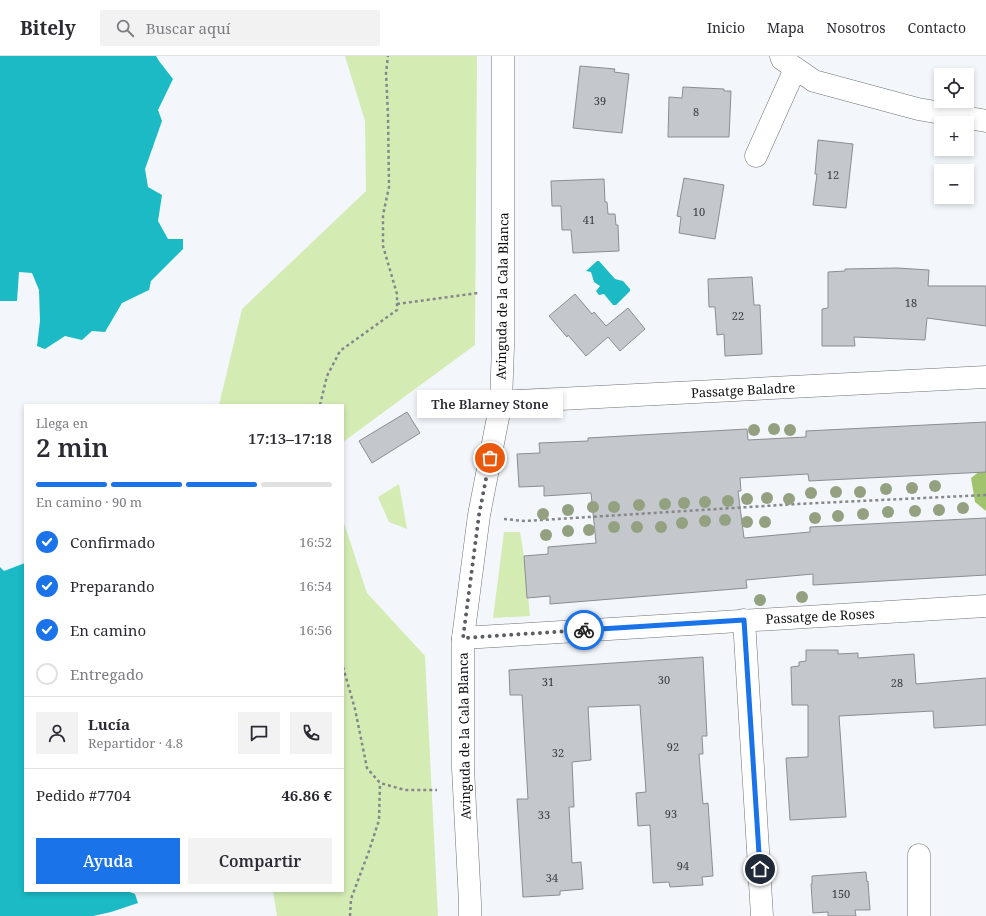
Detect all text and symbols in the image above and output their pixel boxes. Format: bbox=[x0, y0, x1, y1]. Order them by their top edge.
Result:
search box bbox=[100, 10, 380, 46]
text: Bitely bbox=[20, 15, 76, 41]
icon: search bbox=[114, 17, 136, 39]
text: Buscar aquí bbox=[146, 18, 231, 38]
text: Inicio bbox=[707, 18, 745, 37]
text: Mapa bbox=[767, 18, 805, 37]
text: Nosotros bbox=[827, 18, 886, 37]
text: Contacto bbox=[908, 18, 966, 37]
map controls bbox=[934, 68, 974, 204]
button: locate bbox=[934, 68, 974, 108]
house number: 39 bbox=[594, 93, 606, 108]
house number: 8 bbox=[693, 104, 699, 119]
button: + bbox=[934, 116, 974, 156]
button: − bbox=[934, 164, 974, 204]
house number: 12 bbox=[827, 167, 839, 182]
house number: 10 bbox=[693, 204, 705, 219]
street label: Avinguda de la Cala Blanca bbox=[492, 212, 512, 380]
house number: 41 bbox=[583, 212, 595, 227]
house number: 18 bbox=[905, 295, 917, 310]
house number: 22 bbox=[732, 308, 744, 323]
street label: Passatge Baladre bbox=[690, 378, 796, 402]
callout: The Blarney Stone bbox=[417, 390, 563, 418]
text: The Blarney Stone bbox=[431, 395, 549, 413]
text: Llega en bbox=[36, 414, 88, 432]
text: 17:13–17:18 bbox=[248, 428, 332, 448]
text: 2 min bbox=[36, 429, 109, 465]
pin bbox=[473, 441, 507, 475]
icon: bag bbox=[479, 447, 501, 469]
text: En camino · 90 m bbox=[36, 493, 142, 511]
icon: check bbox=[36, 531, 58, 553]
text: Confirmado bbox=[70, 532, 155, 552]
text: 16:52 bbox=[299, 533, 332, 551]
icon: check bbox=[36, 575, 58, 597]
text: Preparando bbox=[70, 576, 155, 596]
text: 16:54 bbox=[299, 577, 332, 595]
street label: Passatge de Roses bbox=[765, 604, 875, 628]
courier bbox=[564, 610, 604, 650]
icon: check bbox=[36, 619, 58, 641]
icon: bike bbox=[573, 619, 595, 641]
text: En camino bbox=[70, 620, 146, 640]
text: 16:56 bbox=[299, 621, 332, 639]
street label: Avinguda de la Cala Blanca bbox=[454, 652, 474, 820]
text: Entregado bbox=[70, 664, 144, 684]
house number: 30 bbox=[658, 672, 670, 687]
house number: 31 bbox=[542, 674, 554, 689]
house number: 28 bbox=[891, 675, 903, 690]
button: person bbox=[36, 712, 78, 754]
button: chat bbox=[238, 712, 280, 754]
button: phone bbox=[290, 712, 332, 754]
text: Lucía bbox=[88, 714, 130, 734]
text: Repartidor · 4.8 bbox=[88, 734, 183, 752]
house number: 92 bbox=[667, 739, 679, 754]
house number: 32 bbox=[552, 745, 564, 760]
text: Pedido #7704 bbox=[36, 785, 131, 805]
text: 46.86 € bbox=[281, 785, 332, 805]
house number: 93 bbox=[665, 806, 677, 821]
house number: 33 bbox=[538, 807, 550, 822]
button: Ayuda bbox=[36, 838, 180, 884]
button: Compartir bbox=[188, 838, 332, 884]
pin bbox=[743, 852, 777, 886]
house number: 94 bbox=[677, 858, 689, 873]
icon: home bbox=[749, 858, 771, 880]
house number: 34 bbox=[546, 870, 558, 885]
house number: 150 bbox=[832, 886, 850, 901]

